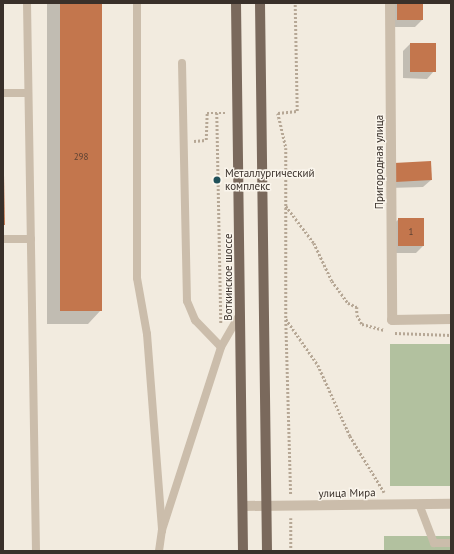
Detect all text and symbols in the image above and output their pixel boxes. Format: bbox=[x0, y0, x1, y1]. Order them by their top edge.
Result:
street label: Пригородная улица bbox=[372, 115, 386, 209]
house number: 298 bbox=[74, 152, 88, 162]
place label: Металлургический комплекс bbox=[225, 167, 314, 193]
marker: Металлургический комплекс bbox=[212, 175, 222, 185]
house number: 1 bbox=[409, 227, 413, 237]
street label: Воткинское шоссе bbox=[221, 233, 235, 321]
street label: улица Мира bbox=[318, 486, 376, 500]

